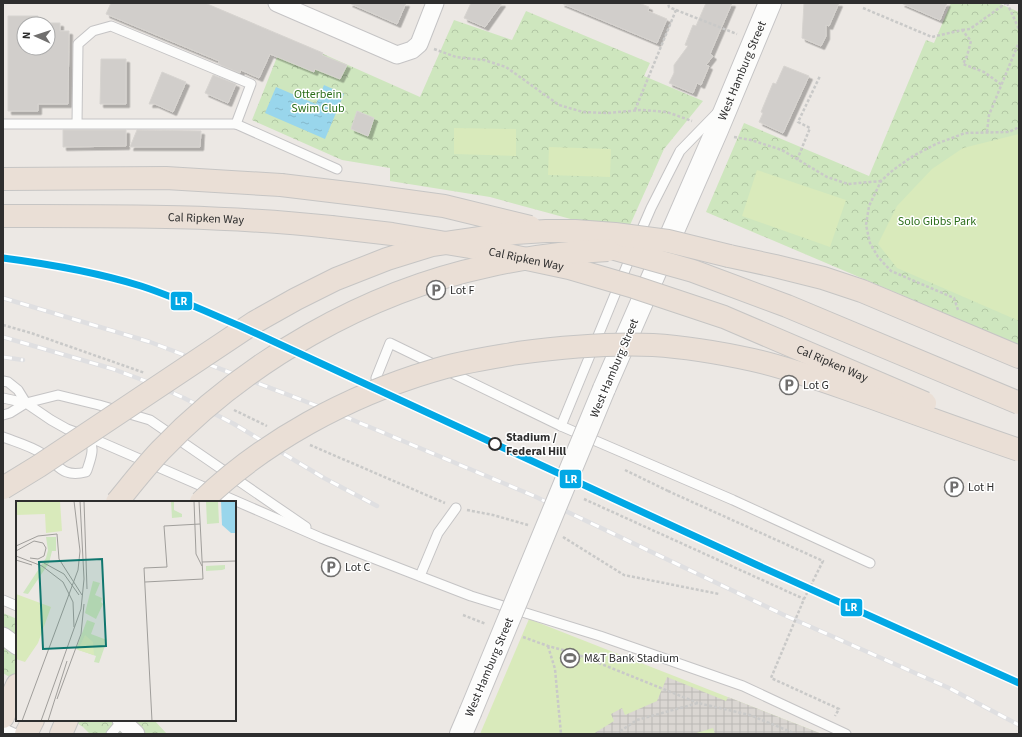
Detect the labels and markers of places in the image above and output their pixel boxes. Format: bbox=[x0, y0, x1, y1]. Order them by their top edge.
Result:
parking icon: Lot F bbox=[425, 279, 447, 301]
place label: Lot F bbox=[450, 282, 474, 299]
parking icon: Lot G bbox=[778, 374, 800, 396]
place label: Lot G bbox=[803, 377, 829, 394]
place label: Stadium / Federal Hill bbox=[506, 429, 567, 460]
marker: Stadium / Federal Hill bbox=[488, 437, 502, 451]
parking icon: Lot H bbox=[943, 476, 965, 498]
place label: Lot H bbox=[968, 479, 994, 496]
parking icon: Lot C bbox=[320, 556, 342, 578]
place label: Lot C bbox=[345, 559, 370, 576]
sports icon: M&T Bank Stadium bbox=[559, 647, 581, 669]
place label: M&T Bank Stadium bbox=[584, 650, 679, 667]

